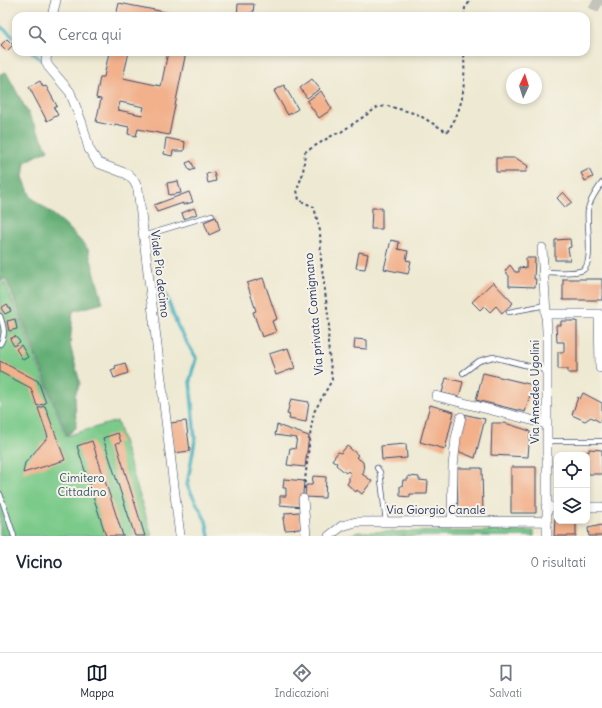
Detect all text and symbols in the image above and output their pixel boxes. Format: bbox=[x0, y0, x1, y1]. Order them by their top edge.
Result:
search box bbox=[12, 12, 590, 56]
icon: search bbox=[26, 23, 48, 45]
text: Cerca qui bbox=[58, 25, 122, 44]
north arrow bbox=[506, 68, 542, 104]
street label: Viale Pio decimo bbox=[148, 229, 173, 319]
street label: Via privata Comignano bbox=[301, 252, 326, 376]
street label: Via Amedeo Ugolini bbox=[527, 340, 542, 444]
map controls bbox=[554, 452, 590, 524]
button: locate bbox=[554, 452, 590, 488]
park label: Cimitero Cittadino bbox=[58, 470, 107, 499]
button: layers bbox=[554, 488, 590, 524]
street label: Via Giorgio Canale bbox=[386, 502, 486, 517]
text: Vicino bbox=[16, 551, 62, 573]
text: 0 risultati bbox=[531, 554, 586, 571]
tab: Mappa bbox=[80, 662, 114, 700]
tab: Indicazioni bbox=[274, 662, 329, 700]
tab: Salvati bbox=[489, 662, 522, 700]

